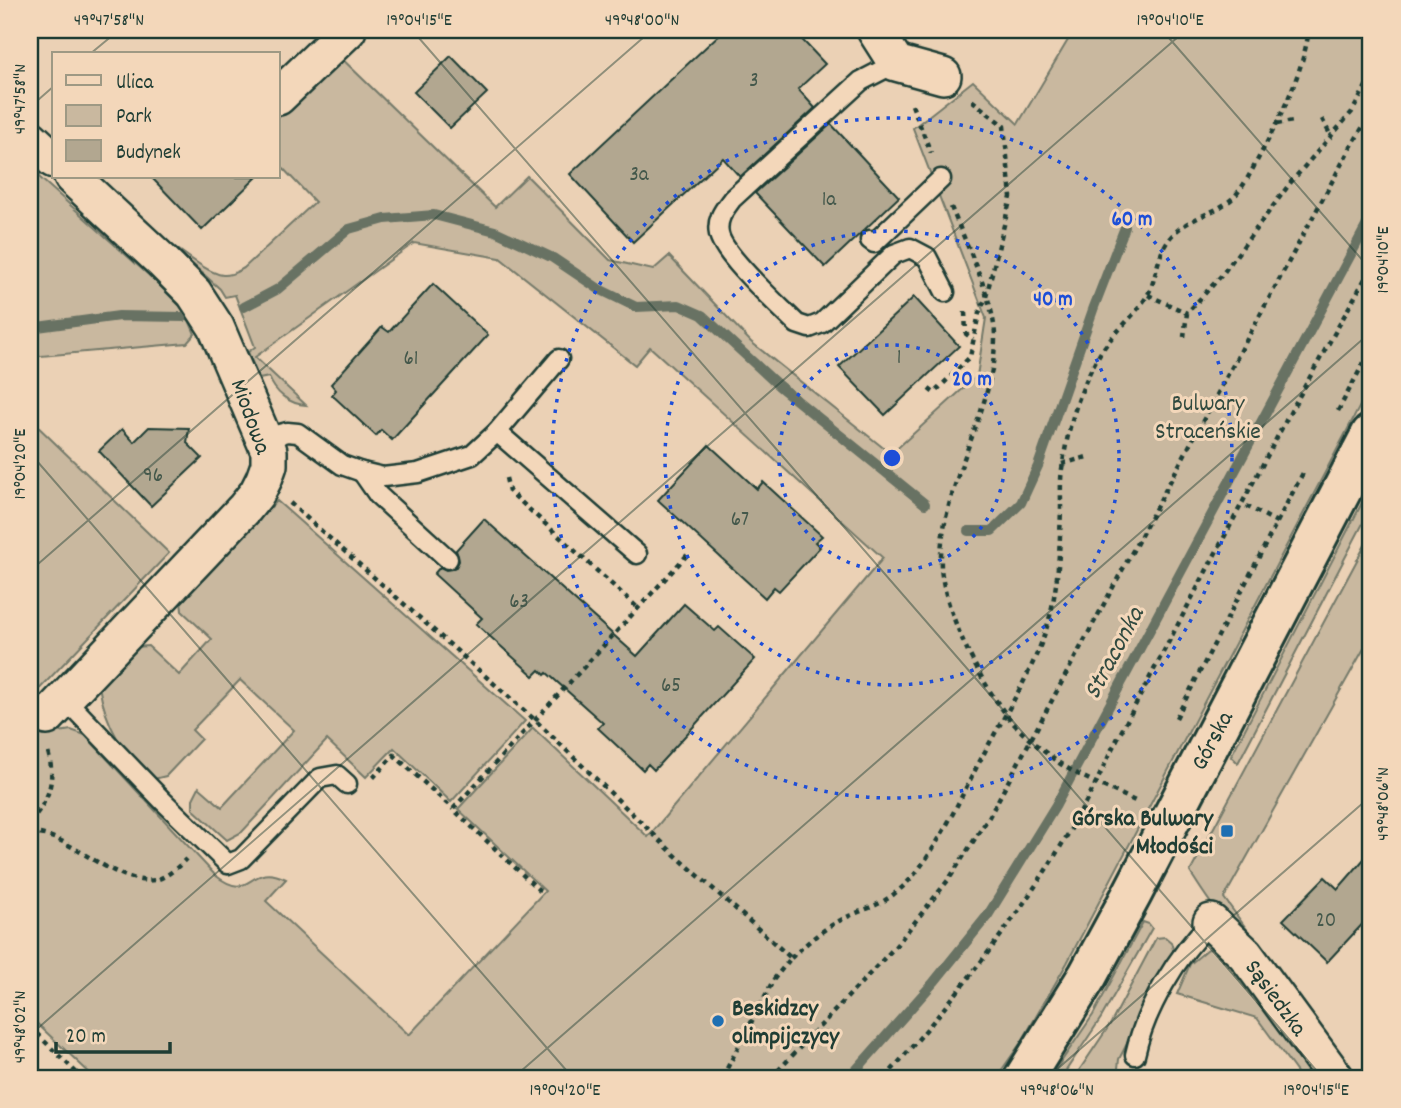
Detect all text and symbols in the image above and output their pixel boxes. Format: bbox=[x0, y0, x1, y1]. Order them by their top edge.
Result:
text: 49°47'58"N bbox=[74, 9, 144, 34]
text: 19°04'15"E bbox=[386, 9, 452, 34]
text: 49°48'00"N bbox=[605, 9, 679, 34]
text: 19°04'10"E bbox=[1136, 9, 1204, 34]
legend bbox=[52, 52, 280, 178]
text: 49°47'58"N bbox=[9, 64, 34, 134]
house number: 3 bbox=[749, 67, 759, 97]
text: Ulica bbox=[116, 69, 154, 99]
text: Park bbox=[116, 103, 152, 133]
text: Budynek bbox=[116, 139, 181, 169]
house number: 3a bbox=[629, 161, 650, 191]
house number: 1a bbox=[822, 186, 837, 216]
text: 60 m bbox=[1112, 206, 1152, 236]
text: 19°04'10"E bbox=[1372, 226, 1397, 294]
text: 40 m bbox=[1033, 286, 1073, 316]
house number: 1 bbox=[897, 344, 901, 374]
house number: 61 bbox=[404, 345, 418, 375]
text: 20 m bbox=[952, 366, 992, 396]
street label: Miodowa bbox=[220, 375, 279, 460]
park label: Bulwary Straceńskie bbox=[1155, 388, 1261, 450]
text: 19°04'20"E bbox=[9, 428, 34, 500]
centre of rings bbox=[880, 446, 904, 470]
house number: 96 bbox=[143, 462, 163, 492]
house number: 67 bbox=[731, 506, 749, 536]
house number: 63 bbox=[509, 588, 529, 618]
water label: Straconka bbox=[1075, 599, 1156, 706]
house number: 65 bbox=[661, 672, 681, 702]
street label: Górska bbox=[1184, 705, 1244, 777]
text: 49°48'06"N bbox=[1372, 767, 1397, 841]
place label: Górska Bulwary Młodości bbox=[1072, 803, 1214, 865]
marker: Górska Bulwary Młodości bbox=[1219, 823, 1235, 839]
house number: 20 bbox=[1316, 907, 1336, 937]
street label: Sąsiedzka bbox=[1235, 953, 1315, 1045]
text: 49°48'02"N bbox=[9, 991, 34, 1063]
place label: Beskidzcy olimpijczycy bbox=[732, 993, 840, 1055]
scale bar bbox=[56, 1010, 170, 1054]
marker: Beskidzcy olimpijczycy bbox=[710, 1013, 726, 1029]
text: 20 m bbox=[66, 1023, 106, 1053]
text: 19°04'20"E bbox=[529, 1079, 601, 1104]
text: 49°48'06"N bbox=[1020, 1079, 1094, 1104]
text: 19°04'15"E bbox=[1283, 1079, 1349, 1104]

